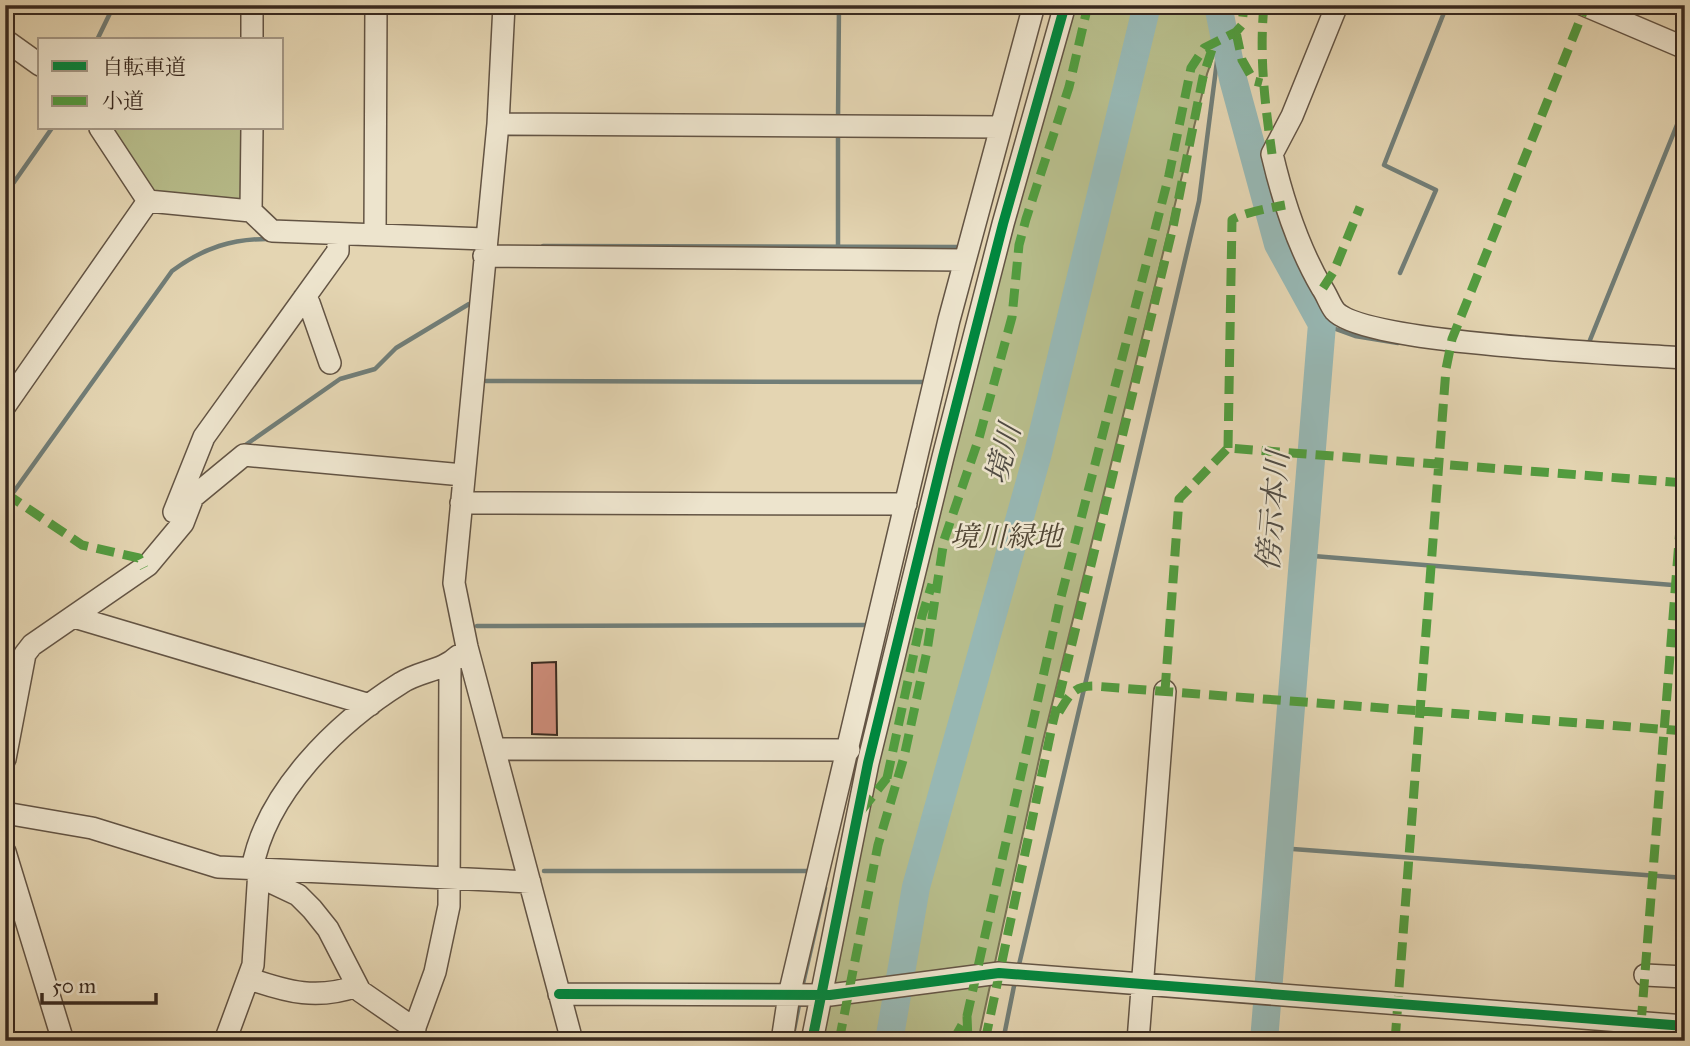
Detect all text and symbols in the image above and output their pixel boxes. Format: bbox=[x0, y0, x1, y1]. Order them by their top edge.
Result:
legend bbox=[38, 38, 284, 130]
text: 自転車道 bbox=[102, 54, 186, 80]
text: 小道 bbox=[102, 88, 144, 114]
water label: 境川 bbox=[978, 417, 1029, 488]
water label: 傍示本川 bbox=[1250, 447, 1296, 572]
park label: 境川緑地 bbox=[950, 519, 1065, 554]
scale bar bbox=[42, 962, 156, 1006]
text: 50 m bbox=[52, 973, 97, 999]

